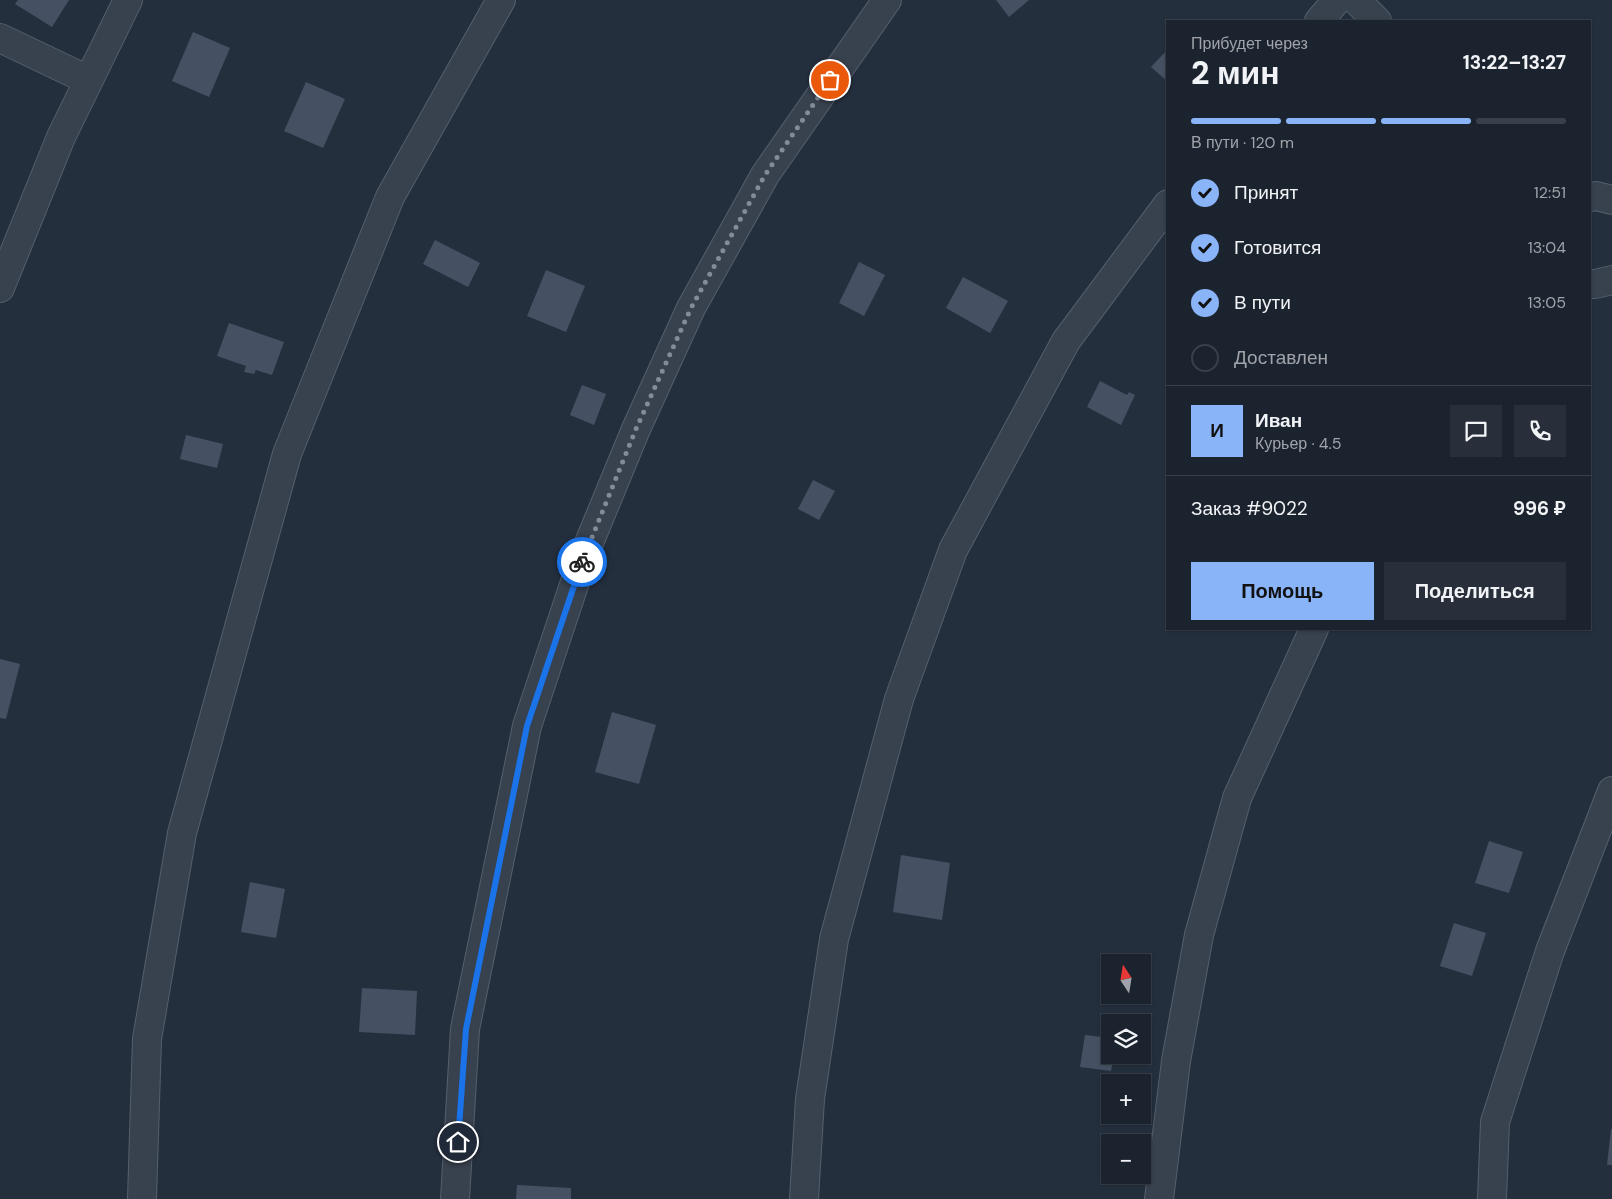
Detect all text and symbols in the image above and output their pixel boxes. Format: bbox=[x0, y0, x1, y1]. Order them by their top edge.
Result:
text: Прибудет через bbox=[1191, 33, 1308, 54]
text: 13:22–13:27 bbox=[1463, 50, 1566, 75]
text: 2 мин bbox=[1191, 52, 1280, 94]
pin bbox=[809, 59, 851, 101]
icon: bag bbox=[816, 66, 844, 94]
text: В пути · 120 m bbox=[1191, 132, 1294, 153]
icon: check bbox=[1191, 179, 1219, 207]
text: Принят bbox=[1234, 180, 1298, 205]
text: 12:51 bbox=[1534, 182, 1566, 203]
icon: check bbox=[1191, 234, 1219, 262]
text: Готовится bbox=[1234, 235, 1321, 260]
text: 13:04 bbox=[1528, 237, 1566, 258]
icon: check bbox=[1191, 289, 1219, 317]
text: В пути bbox=[1234, 290, 1291, 315]
text: 13:05 bbox=[1528, 292, 1566, 313]
text: Доставлен bbox=[1234, 345, 1328, 370]
button: chat bbox=[1450, 405, 1502, 457]
button: phone bbox=[1514, 405, 1566, 457]
text: Иван bbox=[1255, 408, 1302, 433]
text: И bbox=[1210, 418, 1224, 443]
text: Курьер · 4.5 bbox=[1255, 433, 1342, 454]
text: Заказ #9022 bbox=[1191, 496, 1308, 521]
text: 996 ₽ bbox=[1513, 496, 1566, 521]
courier bbox=[557, 537, 607, 587]
icon: bike bbox=[568, 548, 596, 576]
button: Помощь bbox=[1191, 562, 1374, 620]
button: Поделиться bbox=[1384, 562, 1566, 620]
north arrow bbox=[1101, 954, 1151, 1004]
map controls bbox=[1101, 954, 1151, 1184]
button: layers bbox=[1101, 1014, 1151, 1064]
button: + bbox=[1101, 1074, 1151, 1124]
pin bbox=[437, 1121, 479, 1163]
icon: home bbox=[444, 1128, 472, 1156]
button: − bbox=[1101, 1134, 1151, 1184]

